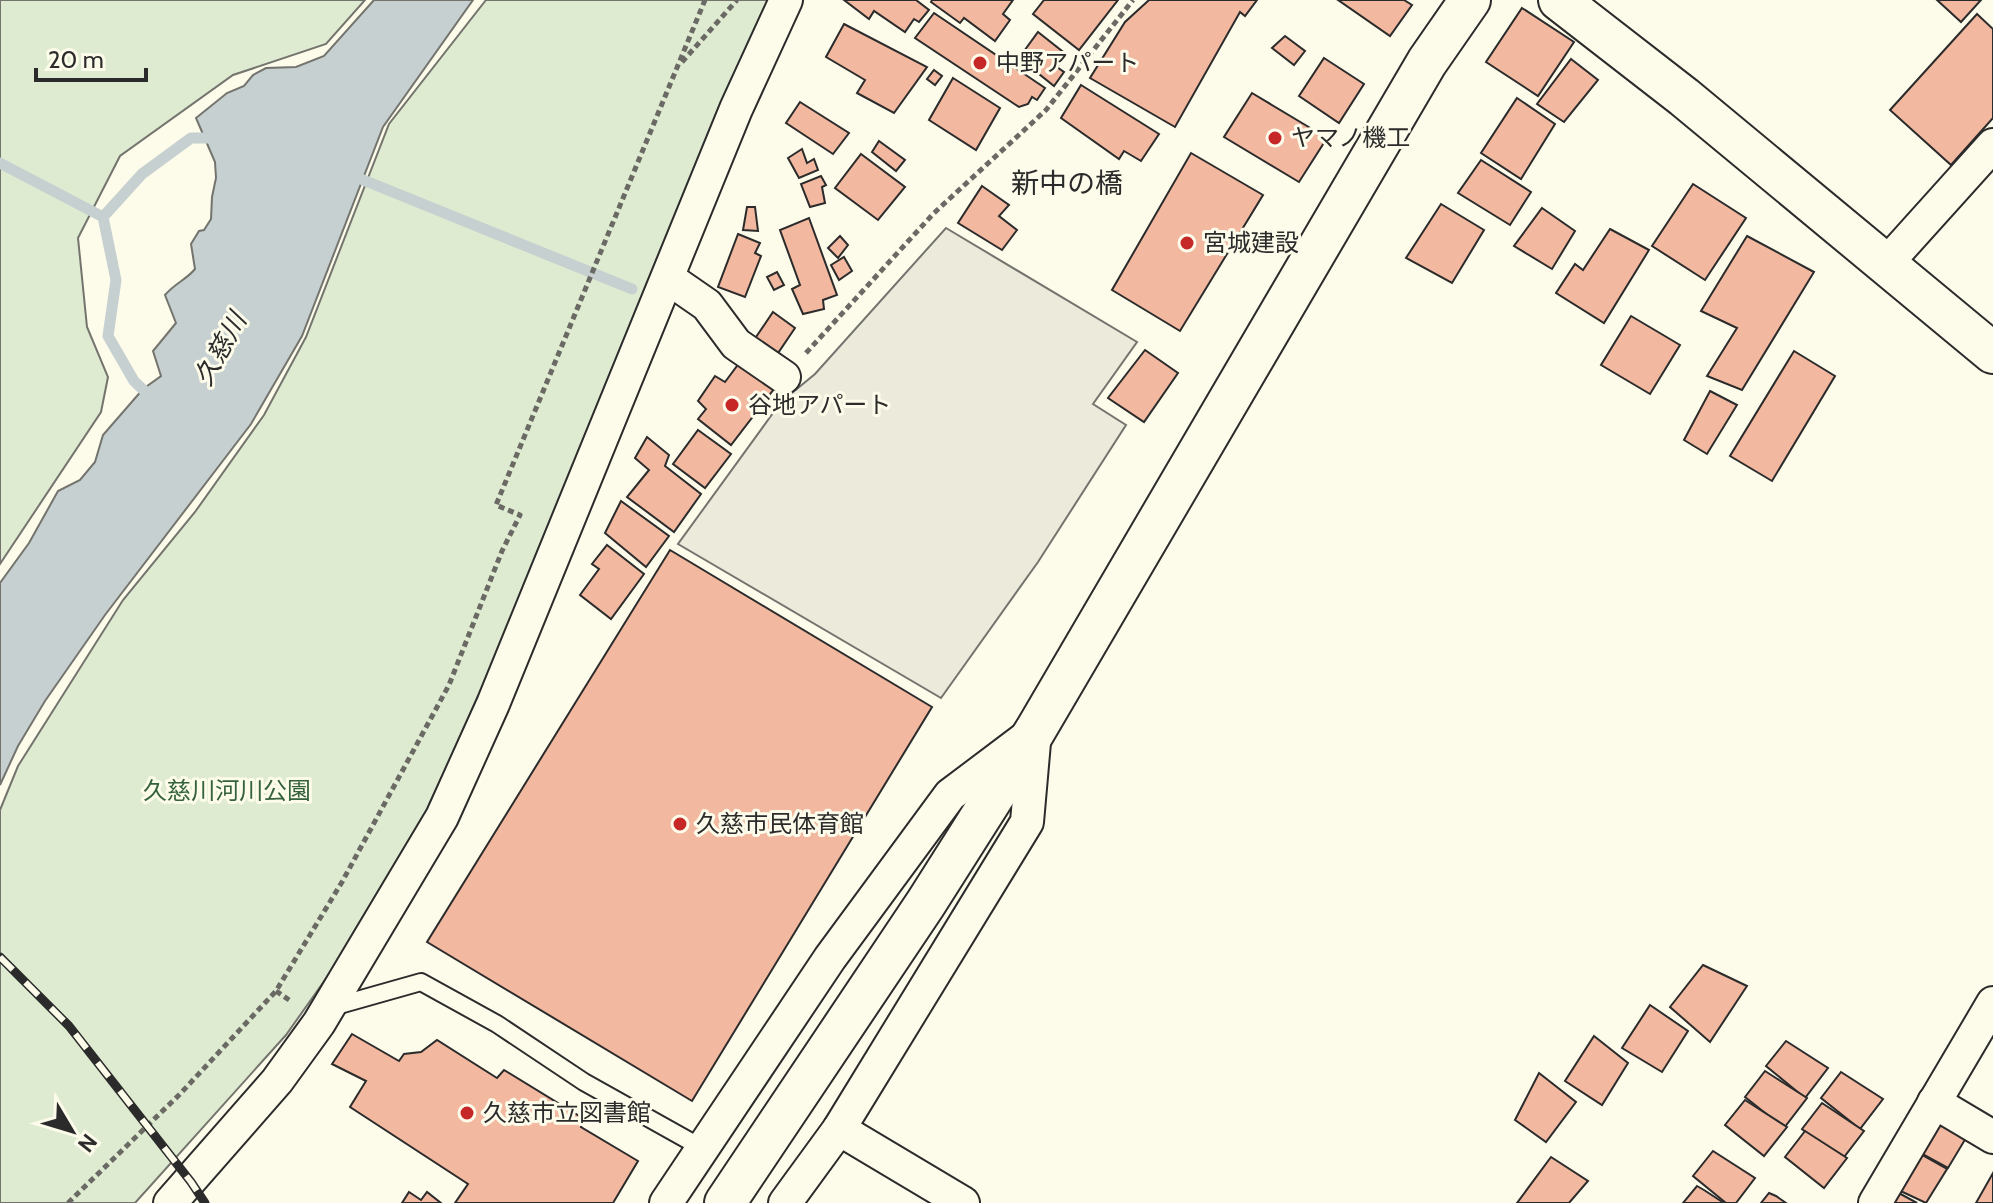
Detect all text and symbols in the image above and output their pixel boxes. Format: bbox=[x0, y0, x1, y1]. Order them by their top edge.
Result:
scale bar bbox=[36, 32, 146, 82]
text: 20 m bbox=[48, 45, 104, 74]
place label: 中野アパート bbox=[996, 48, 1140, 77]
marker: 中野アパート bbox=[971, 54, 989, 72]
place label: ヤマノ機工 bbox=[1291, 123, 1410, 152]
marker: ヤマノ機工 bbox=[1266, 129, 1284, 147]
district label: 新中の橋 bbox=[1011, 166, 1123, 200]
place label: 宮城建設 bbox=[1203, 228, 1299, 257]
marker: 宮城建設 bbox=[1178, 234, 1196, 252]
water label: 久慈川 bbox=[187, 305, 254, 391]
place label: 谷地アパート bbox=[748, 390, 892, 419]
marker: 谷地アパート bbox=[723, 396, 741, 414]
park label: 久慈川河川公園 bbox=[143, 776, 311, 805]
place label: 久慈市民体育館 bbox=[696, 809, 864, 838]
marker: 久慈市民体育館 bbox=[671, 815, 689, 833]
north arrow bbox=[32, 1091, 112, 1171]
place label: 久慈市立図書館 bbox=[483, 1098, 651, 1127]
marker: 久慈市立図書館 bbox=[458, 1104, 476, 1122]
text: N bbox=[72, 1129, 103, 1157]

